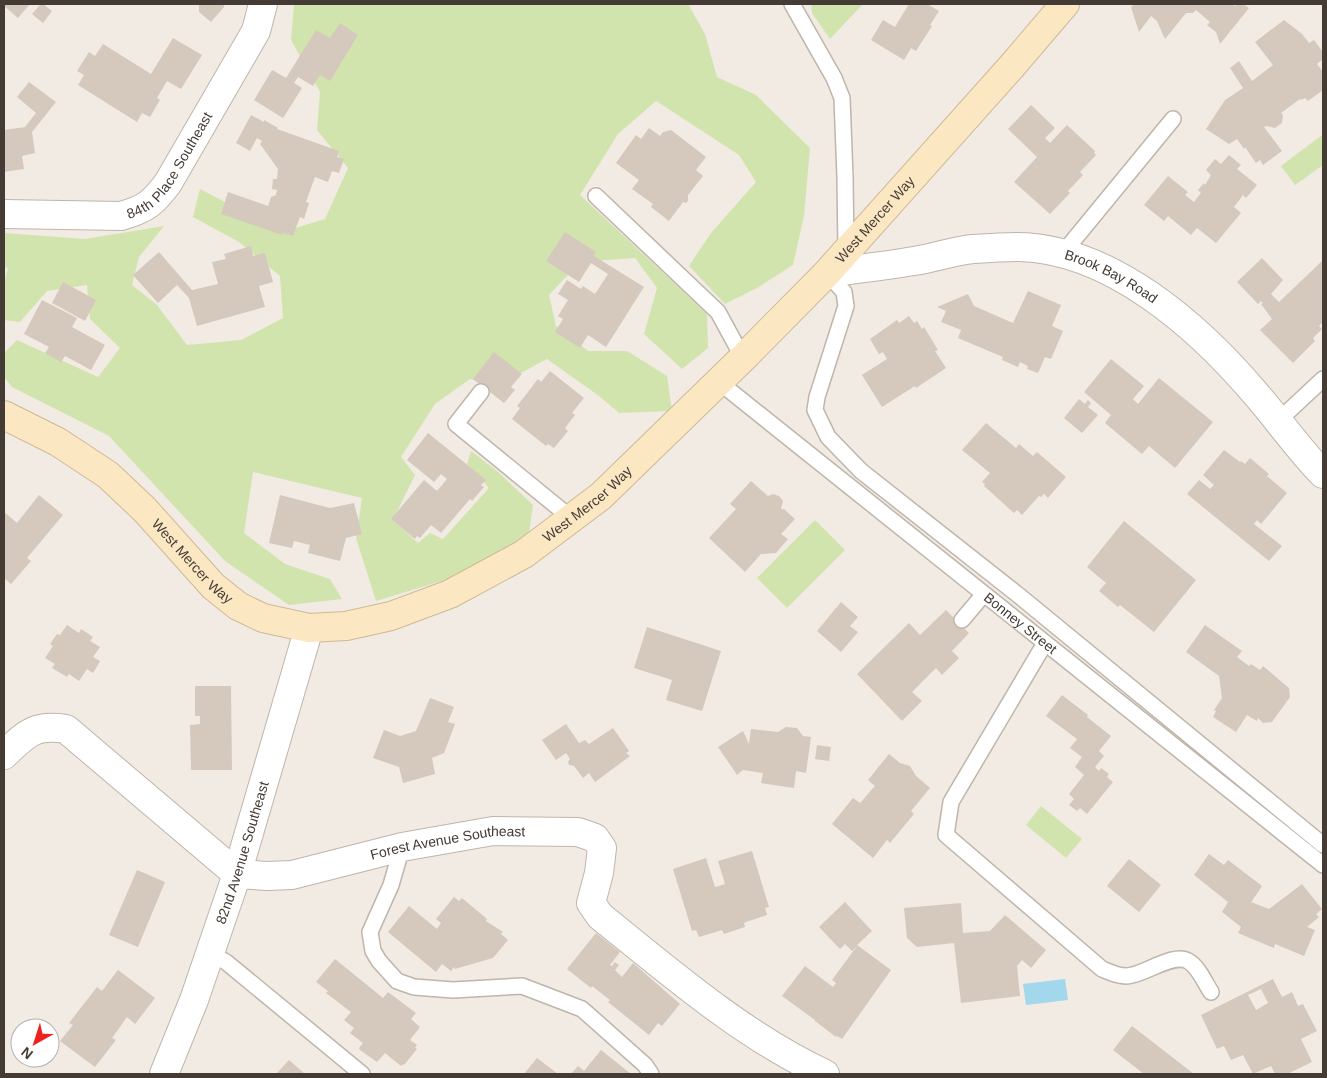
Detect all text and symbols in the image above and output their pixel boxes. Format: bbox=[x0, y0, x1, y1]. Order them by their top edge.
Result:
street label: 84th Place Southeast bbox=[125, 109, 215, 222]
street label: West Mercer Way bbox=[832, 173, 918, 266]
street label: Brook Bay Road bbox=[1063, 246, 1161, 306]
street label: West Mercer Way bbox=[540, 463, 635, 545]
street label: West Mercer Way bbox=[149, 515, 236, 607]
street label: Bonney Street bbox=[981, 589, 1060, 657]
street label: 82nd Avenue Southeast bbox=[213, 779, 272, 926]
street label: Forest Avenue Southeast bbox=[369, 823, 525, 863]
north arrow bbox=[10, 1018, 60, 1068]
text: N bbox=[18, 1044, 36, 1063]

